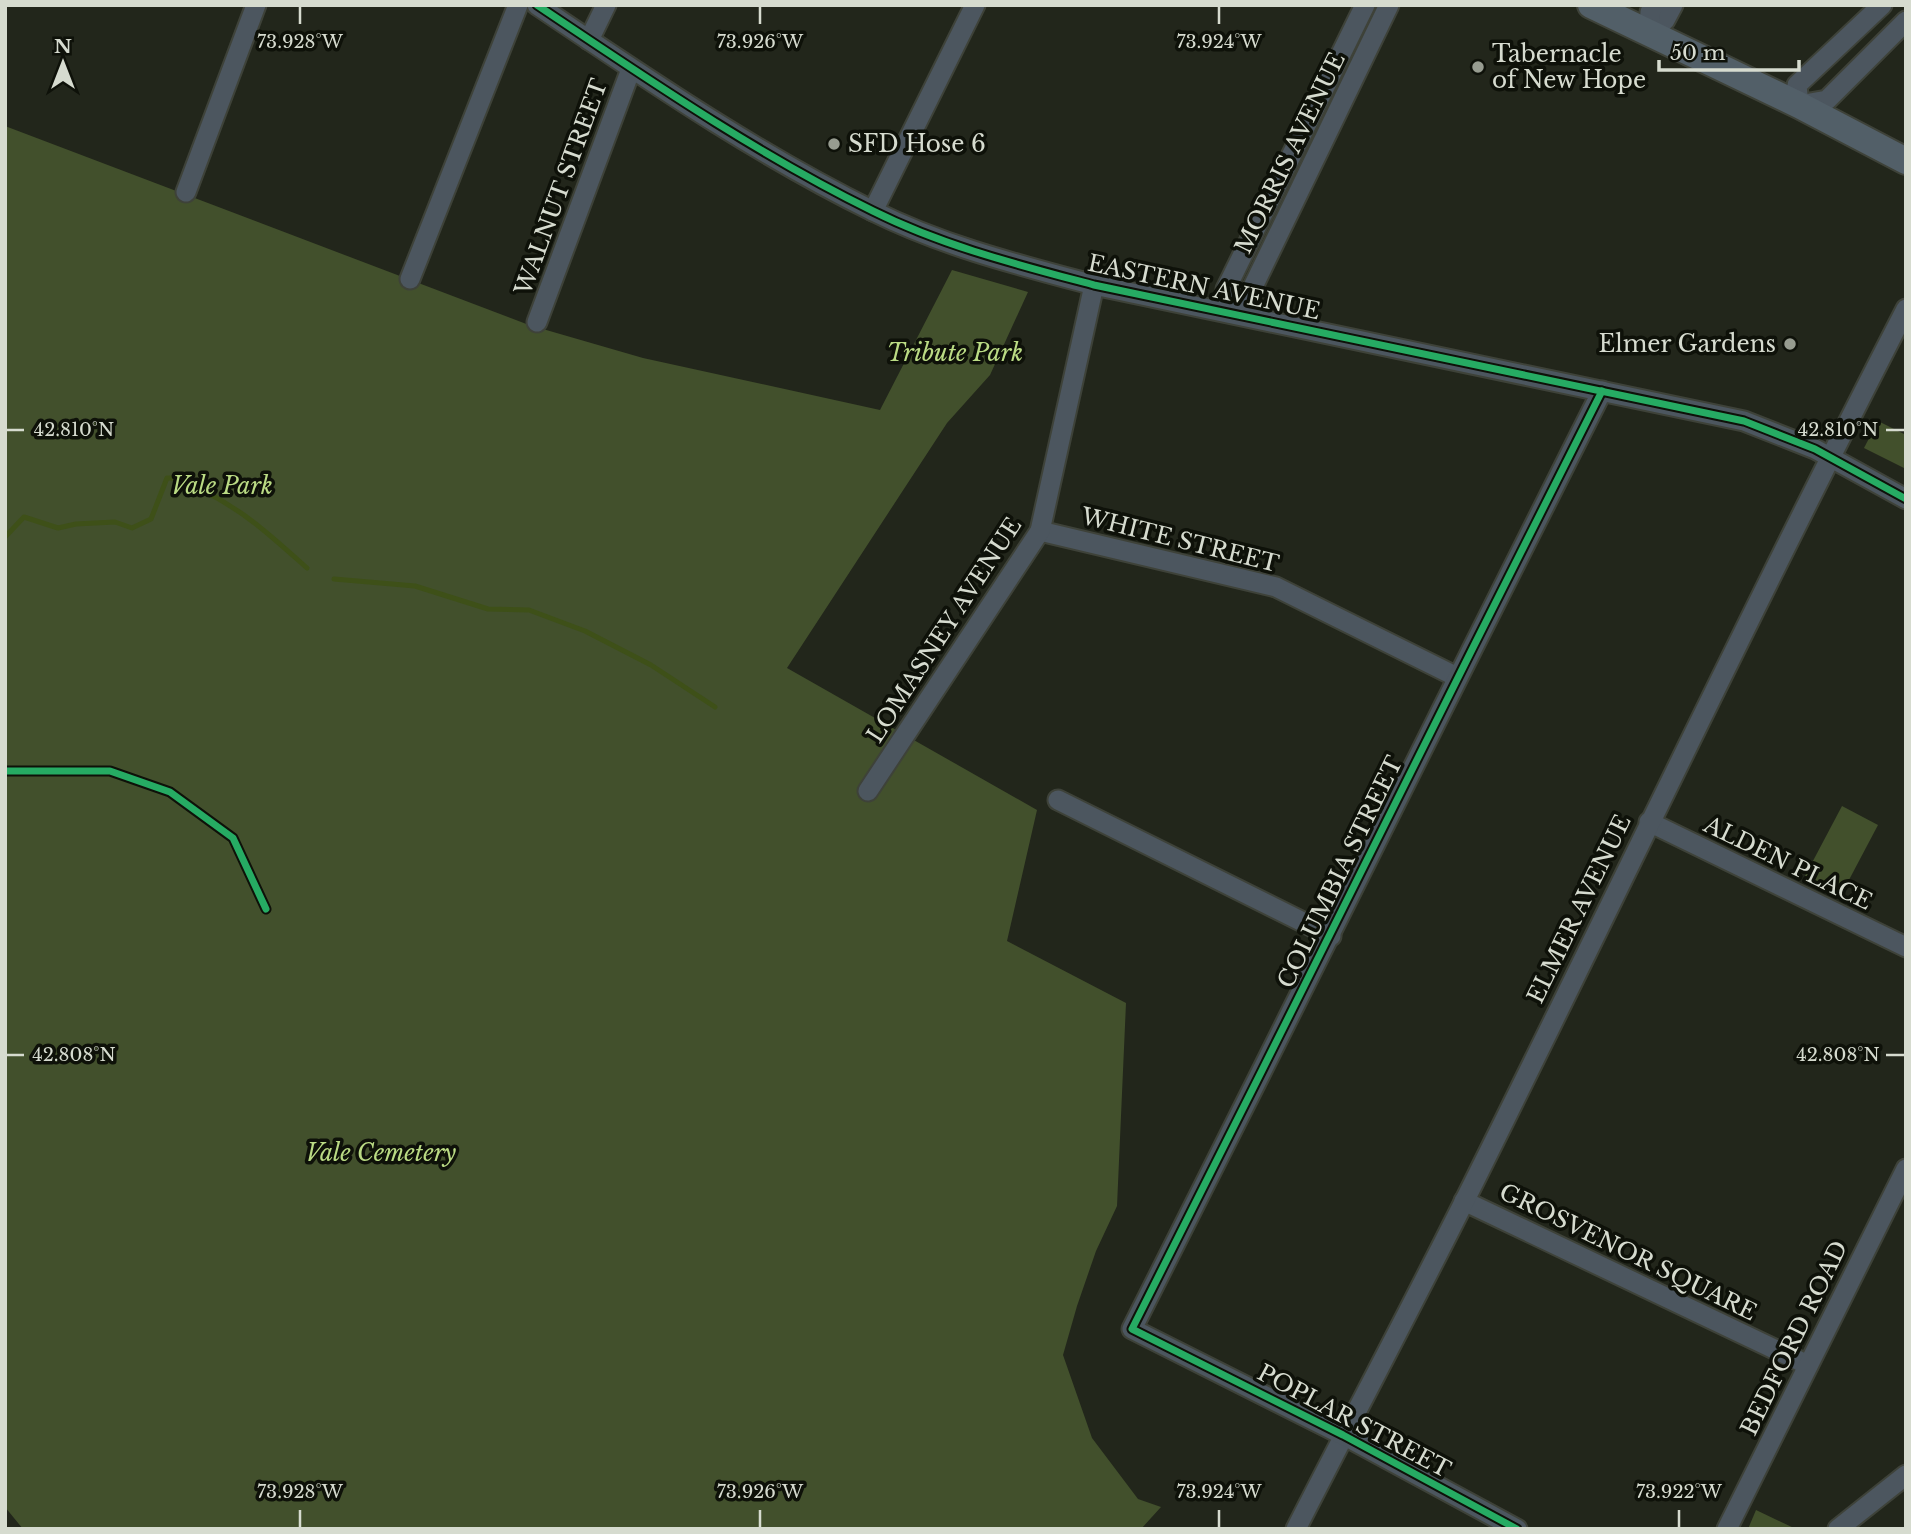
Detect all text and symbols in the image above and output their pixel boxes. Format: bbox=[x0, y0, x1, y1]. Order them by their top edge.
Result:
north arrow bbox=[28, 28, 98, 98]
scale bar bbox=[1659, 28, 1799, 72]
text: 73.928°W bbox=[257, 31, 344, 53]
text: 73.926°W bbox=[717, 31, 804, 53]
text: 73.924°W bbox=[1176, 31, 1262, 53]
text: N bbox=[54, 35, 72, 58]
place label: Tabernacle of New Hope bbox=[1492, 40, 1646, 94]
text: 50 m bbox=[1670, 40, 1726, 66]
street label: MORRIS AVENUE bbox=[1229, 48, 1351, 258]
marker: Tabernacle of New Hope bbox=[1470, 59, 1486, 75]
street label: WALNUT STREET bbox=[509, 75, 613, 300]
place label: SFD Hose 6 bbox=[848, 130, 986, 158]
marker: SFD Hose 6 bbox=[826, 136, 842, 152]
street label: EASTERN AVENUE bbox=[1085, 249, 1323, 325]
place label: Elmer Gardens bbox=[1599, 330, 1776, 358]
marker: Elmer Gardens bbox=[1782, 336, 1798, 352]
park label: Tribute Park bbox=[887, 339, 1023, 367]
text: 42.810°N bbox=[34, 419, 114, 441]
text: 42.810°N bbox=[1798, 419, 1878, 441]
park label: Vale Park bbox=[171, 472, 273, 500]
street label: WHITE STREET bbox=[1077, 502, 1282, 578]
street label: LOMASNEY AVENUE bbox=[861, 512, 1027, 748]
street label: COLUMBIA STREET bbox=[1272, 751, 1409, 993]
street label: ELMER AVENUE bbox=[1521, 810, 1637, 1008]
street label: ALDEN PLACE bbox=[1698, 810, 1877, 916]
text: 42.808°N bbox=[32, 1044, 116, 1066]
text: 42.808°N bbox=[1796, 1044, 1880, 1066]
park label: Vale Cemetery bbox=[306, 1139, 456, 1167]
street label: GROSVENOR SQUARE bbox=[1495, 1177, 1761, 1327]
street label: BEDFORD ROAD bbox=[1735, 1236, 1853, 1440]
street label: POPLAR STREET bbox=[1253, 1358, 1456, 1484]
text: 73.928°W bbox=[257, 1481, 344, 1503]
text: 73.926°W bbox=[717, 1481, 804, 1503]
text: 73.924°W bbox=[1176, 1481, 1262, 1503]
text: 73.922°W bbox=[1636, 1481, 1723, 1503]

